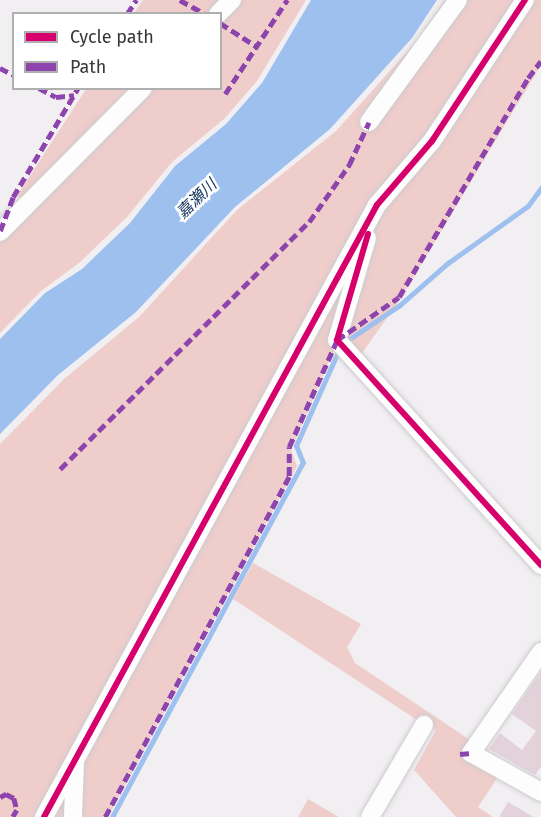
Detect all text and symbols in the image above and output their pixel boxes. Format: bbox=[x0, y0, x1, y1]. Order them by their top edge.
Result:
legend bbox=[12, 12, 222, 90]
text: Cycle path bbox=[70, 26, 154, 48]
text: Path bbox=[70, 56, 106, 78]
water label: 嘉瀬川 bbox=[173, 175, 221, 223]

